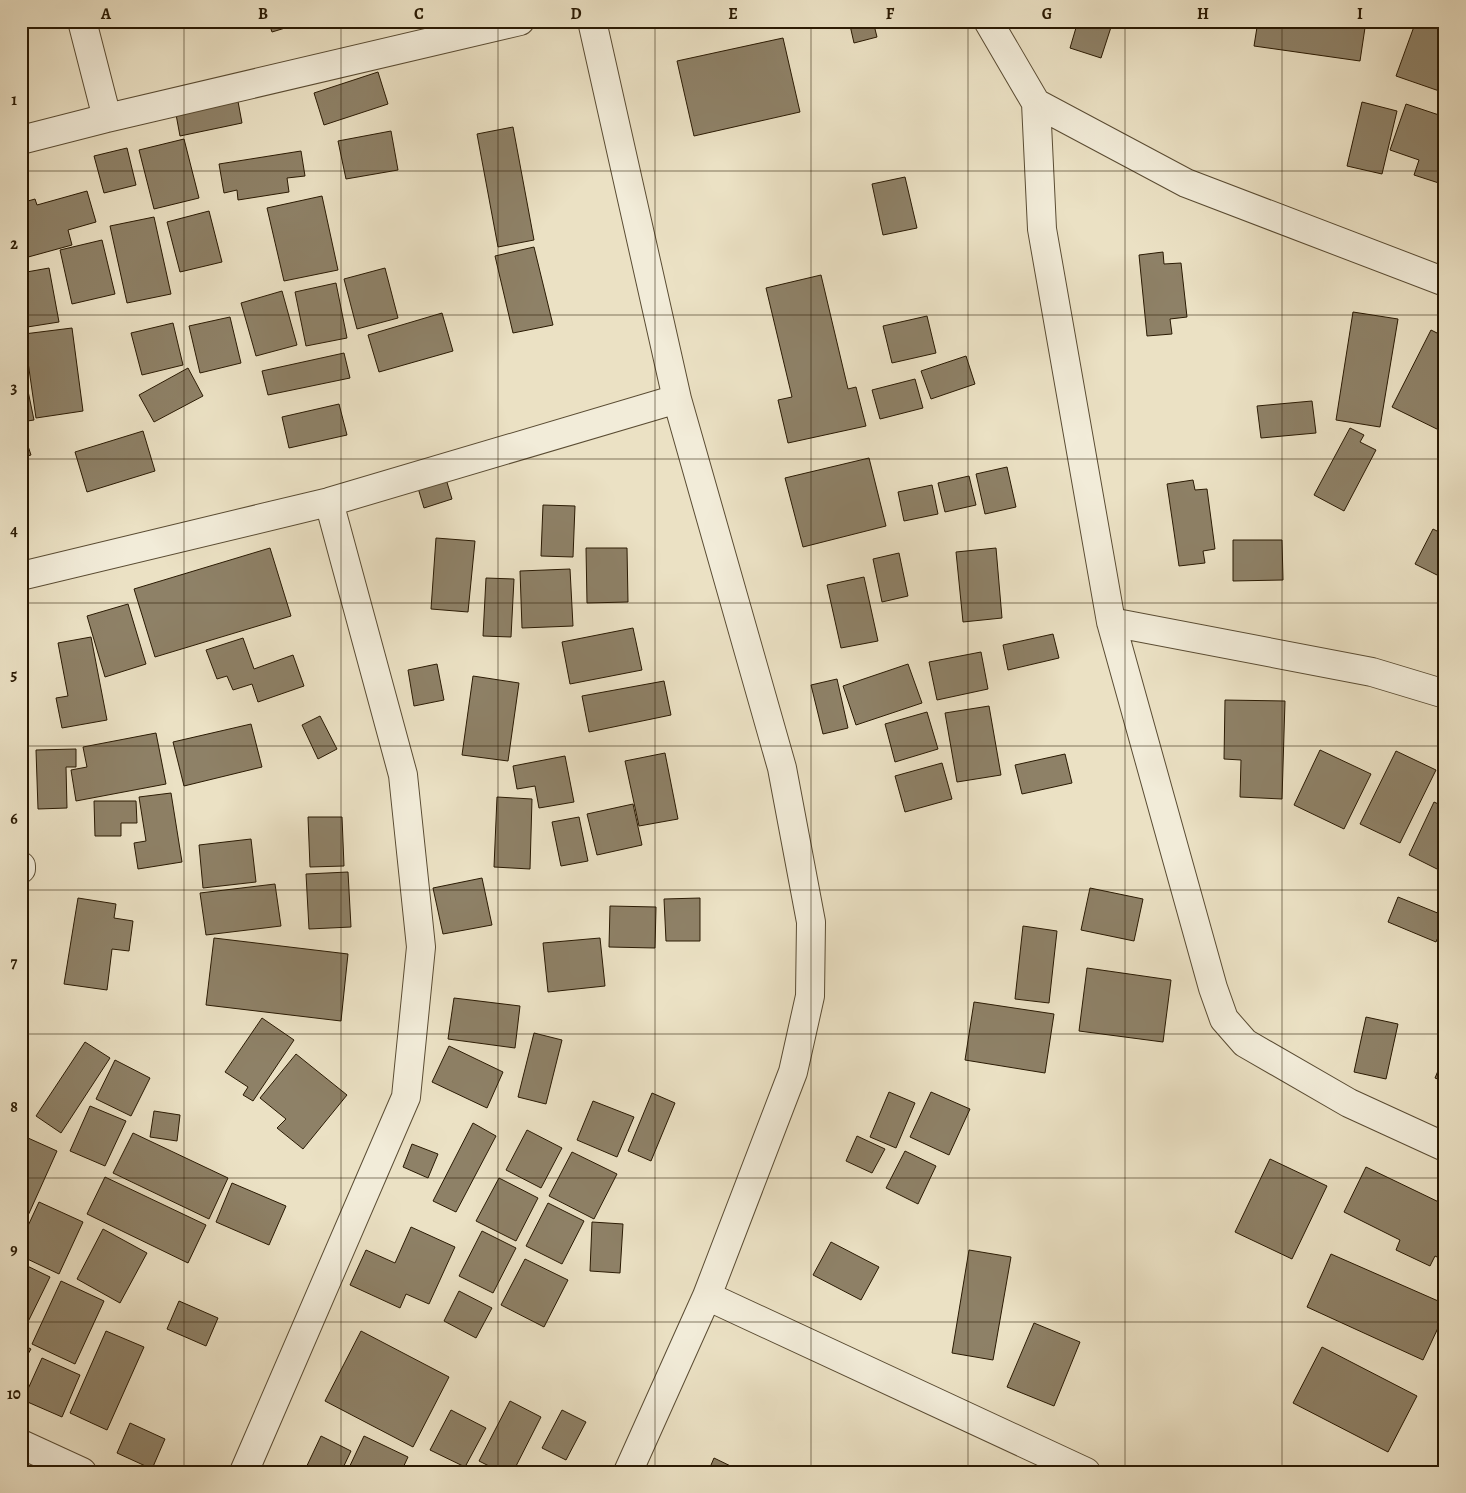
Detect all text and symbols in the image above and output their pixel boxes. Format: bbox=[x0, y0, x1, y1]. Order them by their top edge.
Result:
text: A bbox=[100, 3, 112, 25]
text: B bbox=[258, 3, 268, 25]
text: C bbox=[414, 3, 424, 25]
text: D bbox=[570, 3, 582, 25]
text: E bbox=[728, 3, 738, 25]
text: F bbox=[886, 3, 895, 25]
text: G bbox=[1042, 3, 1052, 25]
text: H bbox=[1197, 3, 1209, 25]
text: I bbox=[1357, 3, 1363, 25]
text: 1 bbox=[11, 89, 17, 111]
text: 2 bbox=[10, 233, 18, 255]
text: 3 bbox=[11, 377, 18, 399]
text: 4 bbox=[10, 520, 18, 542]
text: 5 bbox=[11, 664, 18, 686]
text: 6 bbox=[10, 808, 18, 830]
text: 7 bbox=[11, 952, 18, 974]
text: 8 bbox=[10, 1096, 18, 1118]
text: 9 bbox=[10, 1239, 18, 1261]
text: 10 bbox=[7, 1383, 21, 1405]

